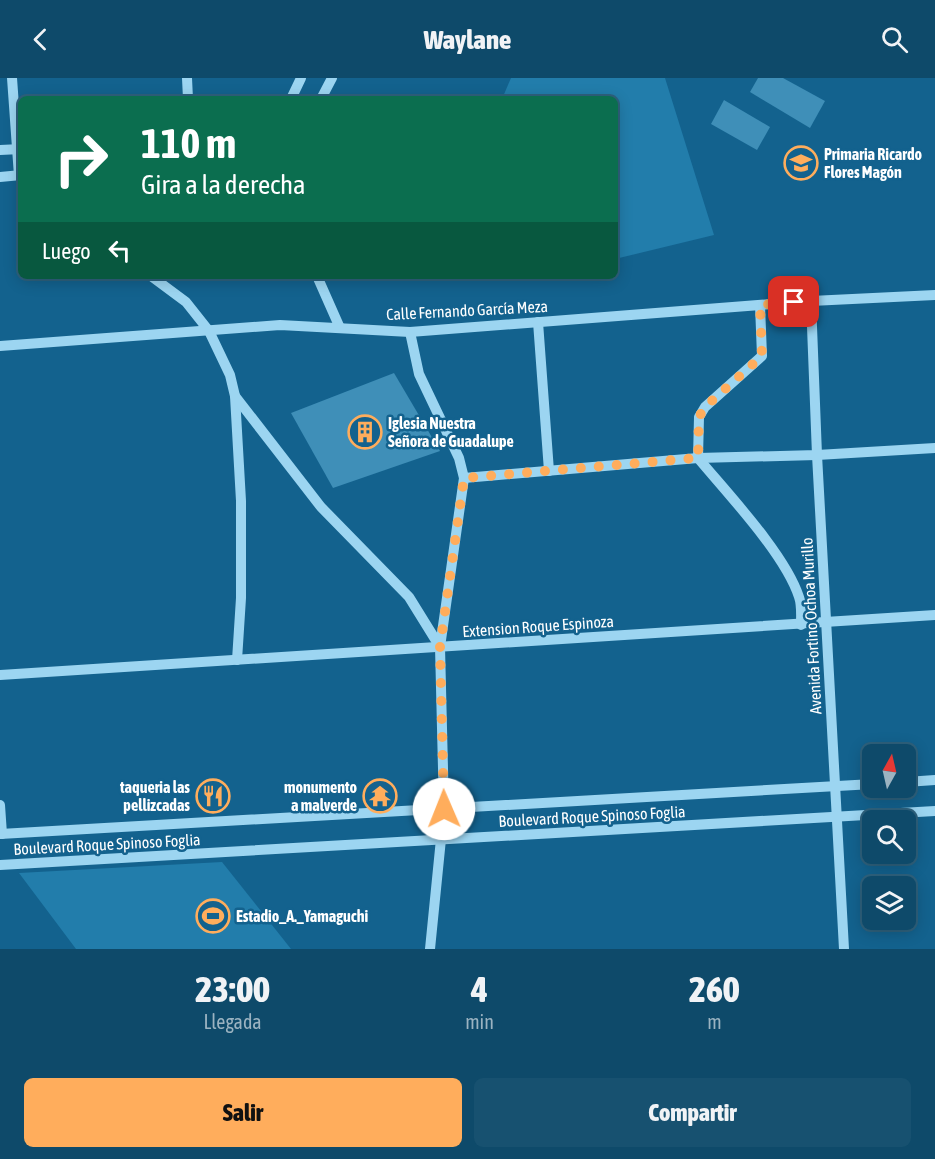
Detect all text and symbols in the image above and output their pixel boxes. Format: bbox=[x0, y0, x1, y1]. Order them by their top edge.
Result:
icon: back bbox=[24, 23, 57, 56]
icon: search bbox=[878, 23, 911, 56]
text: Waylane bbox=[424, 24, 511, 55]
text: 110 m bbox=[141, 119, 236, 167]
icon: right bbox=[42, 120, 120, 198]
school or university icon: Primaria Ricardo Flores Magón bbox=[783, 145, 819, 181]
place label: Primaria Ricardo Flores Magón bbox=[824, 145, 923, 181]
text: Gira a la derecha bbox=[141, 169, 306, 200]
icon: left bbox=[103, 234, 136, 267]
text: Luego bbox=[42, 238, 91, 264]
pin bbox=[768, 276, 819, 327]
icon: arrive bbox=[777, 285, 810, 318]
street label: Calle Fernando García Meza bbox=[386, 297, 548, 323]
building icon: Iglesia Nuestra Señora de Guadalupe bbox=[347, 414, 383, 450]
place label: Iglesia Nuestra Señora de Guadalupe bbox=[388, 414, 514, 450]
street label: Avenida Fortino Ochoa Murillo bbox=[797, 537, 825, 715]
street label: Extension Roque Espinoza bbox=[462, 612, 614, 641]
north arrow bbox=[862, 744, 916, 798]
map controls bbox=[862, 744, 916, 930]
position arrow bbox=[412, 777, 476, 841]
place label: taqueria las pellizcadas bbox=[119, 778, 190, 814]
restaurant icon: taqueria las pellizcadas bbox=[195, 778, 231, 814]
place label: monumento a malverde bbox=[284, 778, 357, 814]
temple icon: monumento a malverde bbox=[362, 778, 398, 814]
street label: Boulevard Roque Spinoso Foglia bbox=[498, 802, 686, 831]
button: search bbox=[862, 810, 916, 864]
street label: Boulevard Roque Spinoso Foglia bbox=[13, 830, 201, 859]
button: layers bbox=[862, 876, 916, 930]
sports icon: Estadio_A._Yamaguchi bbox=[195, 898, 231, 934]
place label: Estadio_A._Yamaguchi bbox=[236, 907, 369, 925]
text: 23:00 bbox=[195, 968, 270, 1010]
text: 4 bbox=[471, 968, 488, 1010]
text: 260 bbox=[689, 968, 740, 1010]
text: Llegada bbox=[203, 1010, 262, 1033]
text: min bbox=[465, 1010, 494, 1033]
text: m bbox=[707, 1010, 722, 1033]
button: Salir bbox=[24, 1078, 462, 1147]
button: Compartir bbox=[474, 1078, 911, 1147]

